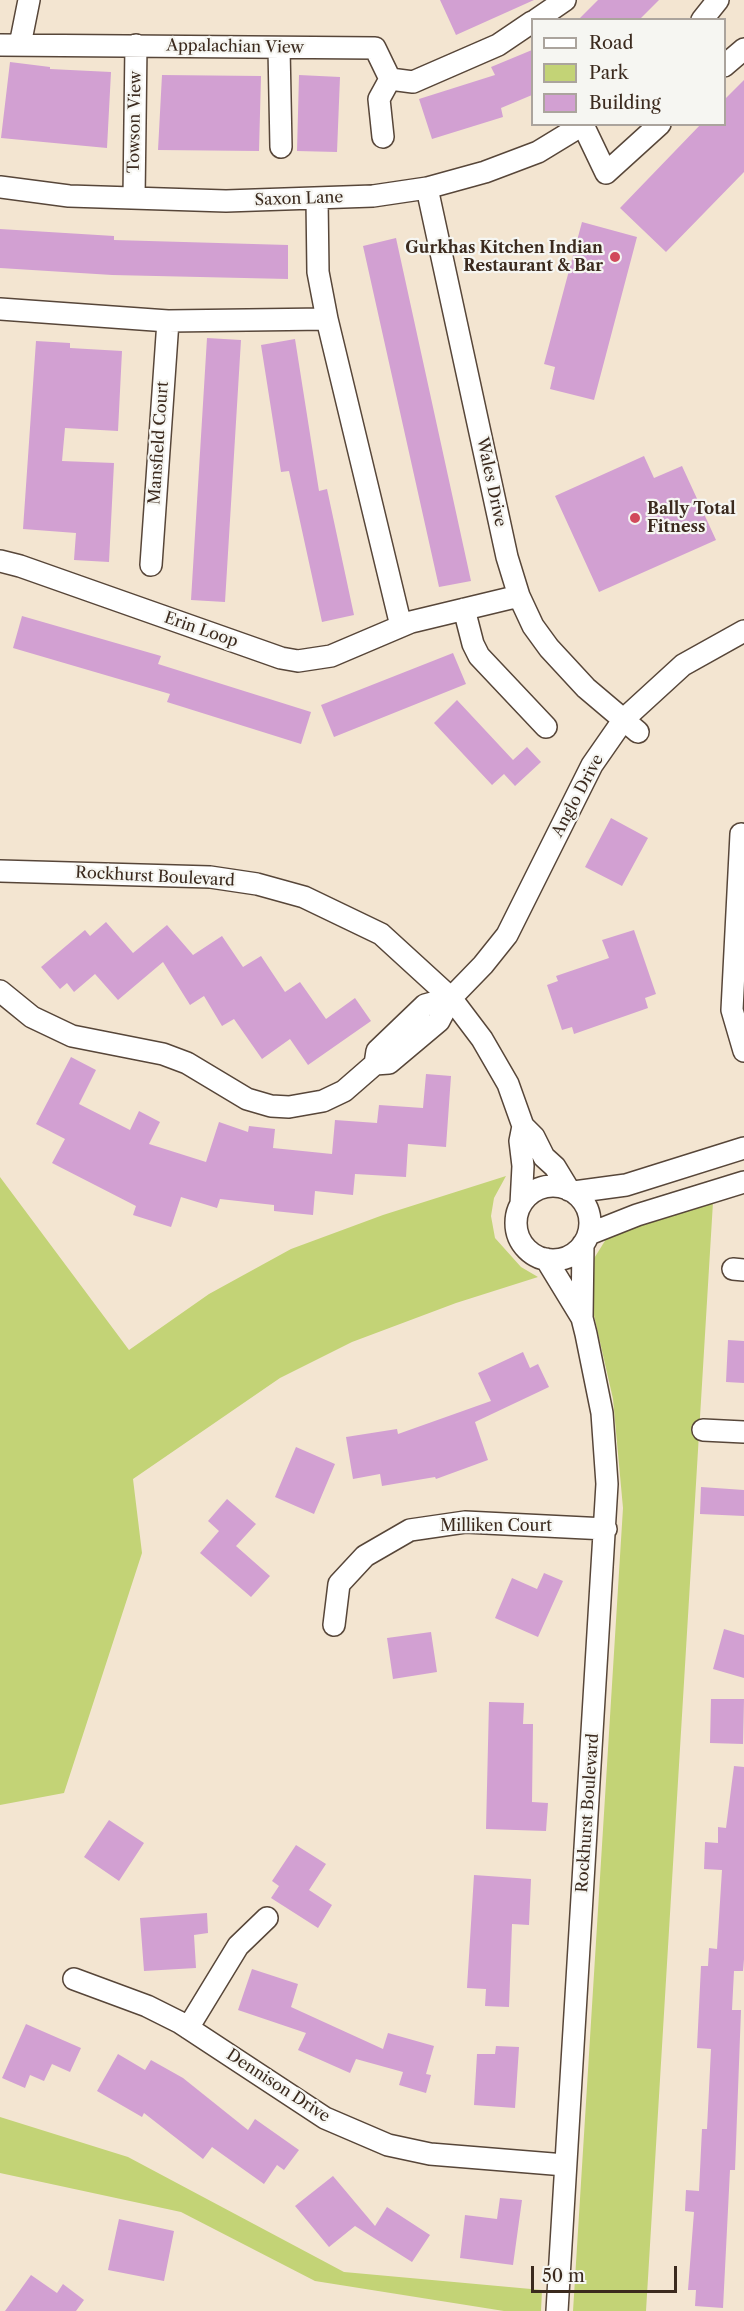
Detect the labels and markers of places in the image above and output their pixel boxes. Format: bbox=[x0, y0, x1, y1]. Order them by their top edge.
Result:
place label: Gurkhas Kitchen Indian Restaurant & Bar bbox=[405, 238, 603, 276]
marker: Gurkhas Kitchen Indian Restaurant & Bar bbox=[608, 250, 622, 264]
place label: Bally Total Fitness bbox=[647, 499, 736, 537]
marker: Bally Total Fitness bbox=[628, 511, 642, 525]

